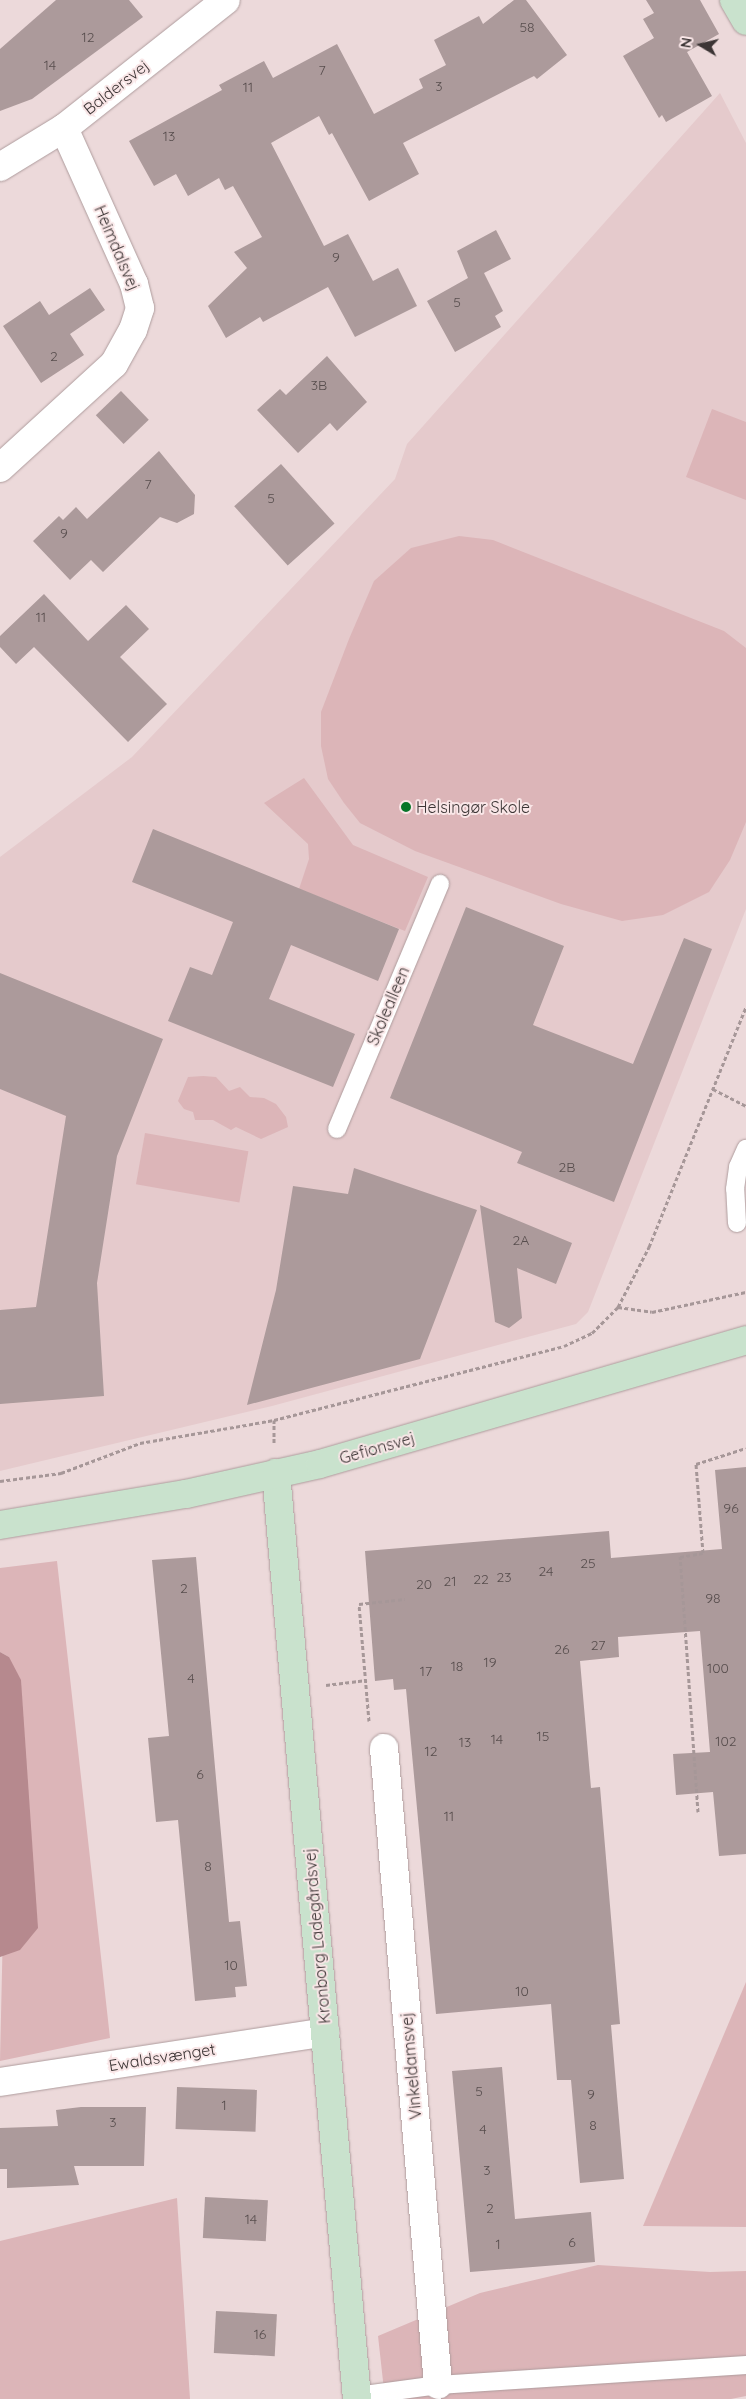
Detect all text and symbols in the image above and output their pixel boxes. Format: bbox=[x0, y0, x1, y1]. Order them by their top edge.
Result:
house number: 58 bbox=[519, 19, 535, 35]
north arrow bbox=[676, 20, 726, 70]
house number: 12 bbox=[82, 29, 94, 45]
text: N bbox=[676, 36, 696, 49]
street label: Baldersvej bbox=[79, 55, 153, 119]
house number: 14 bbox=[44, 57, 56, 73]
house number: 7 bbox=[318, 62, 326, 78]
house number: 3 bbox=[435, 78, 443, 94]
house number: 11 bbox=[243, 79, 253, 95]
house number: 13 bbox=[163, 128, 175, 144]
street label: Heimdalsvej bbox=[90, 202, 144, 294]
house number: 9 bbox=[332, 249, 340, 265]
house number: 5 bbox=[453, 294, 461, 310]
house number: 2 bbox=[50, 348, 58, 364]
house number: 3B bbox=[311, 377, 327, 393]
house number: 7 bbox=[144, 476, 152, 492]
house number: 5 bbox=[267, 490, 275, 506]
house number: 9 bbox=[60, 525, 68, 541]
house number: 11 bbox=[36, 609, 46, 625]
place label: Helsingør Skole bbox=[416, 797, 530, 817]
marker: Helsingør Skole bbox=[400, 801, 412, 813]
street label: Skolealleen bbox=[363, 964, 413, 1048]
house number: 2B bbox=[559, 1159, 575, 1175]
house number: 2A bbox=[513, 1232, 529, 1248]
street label: Gefionsvej bbox=[337, 1428, 417, 1468]
house number: 96 bbox=[723, 1500, 739, 1516]
house number: 25 bbox=[580, 1555, 596, 1571]
house number: 24 bbox=[539, 1563, 553, 1579]
house number: 23 bbox=[496, 1569, 512, 1585]
house number: 22 bbox=[473, 1571, 489, 1587]
house number: 21 bbox=[444, 1573, 456, 1589]
house number: 20 bbox=[416, 1576, 432, 1592]
house number: 2 bbox=[180, 1580, 188, 1596]
house number: 98 bbox=[705, 1590, 721, 1606]
house number: 27 bbox=[591, 1637, 605, 1653]
house number: 26 bbox=[554, 1641, 570, 1657]
house number: 19 bbox=[484, 1654, 496, 1670]
house number: 18 bbox=[451, 1658, 463, 1674]
house number: 100 bbox=[707, 1660, 729, 1676]
house number: 17 bbox=[420, 1663, 432, 1679]
house number: 4 bbox=[187, 1670, 195, 1686]
house number: 15 bbox=[537, 1728, 549, 1744]
house number: 14 bbox=[491, 1731, 503, 1747]
house number: 102 bbox=[715, 1733, 737, 1749]
house number: 13 bbox=[459, 1734, 471, 1750]
house number: 12 bbox=[425, 1743, 437, 1759]
house number: 6 bbox=[196, 1766, 204, 1782]
house number: 11 bbox=[444, 1808, 454, 1824]
street label: Kronborg Ladegårdsvej bbox=[300, 1847, 334, 2025]
house number: 8 bbox=[204, 1858, 212, 1874]
house number: 10 bbox=[224, 1957, 238, 1973]
house number: 10 bbox=[515, 1983, 529, 1999]
street label: Vinkeldamsvej bbox=[397, 2012, 425, 2120]
street label: Ewaldsvænget bbox=[107, 2039, 217, 2075]
house number: 5 bbox=[475, 2083, 483, 2099]
house number: 9 bbox=[587, 2086, 595, 2102]
house number: 1 bbox=[221, 2097, 227, 2113]
house number: 3 bbox=[109, 2114, 117, 2130]
house number: 8 bbox=[589, 2117, 597, 2133]
house number: 4 bbox=[479, 2121, 487, 2137]
house number: 3 bbox=[483, 2162, 491, 2178]
house number: 2 bbox=[486, 2200, 494, 2216]
house number: 14 bbox=[245, 2211, 257, 2227]
house number: 6 bbox=[568, 2234, 576, 2250]
house number: 1 bbox=[495, 2236, 501, 2252]
house number: 16 bbox=[254, 2326, 266, 2342]

